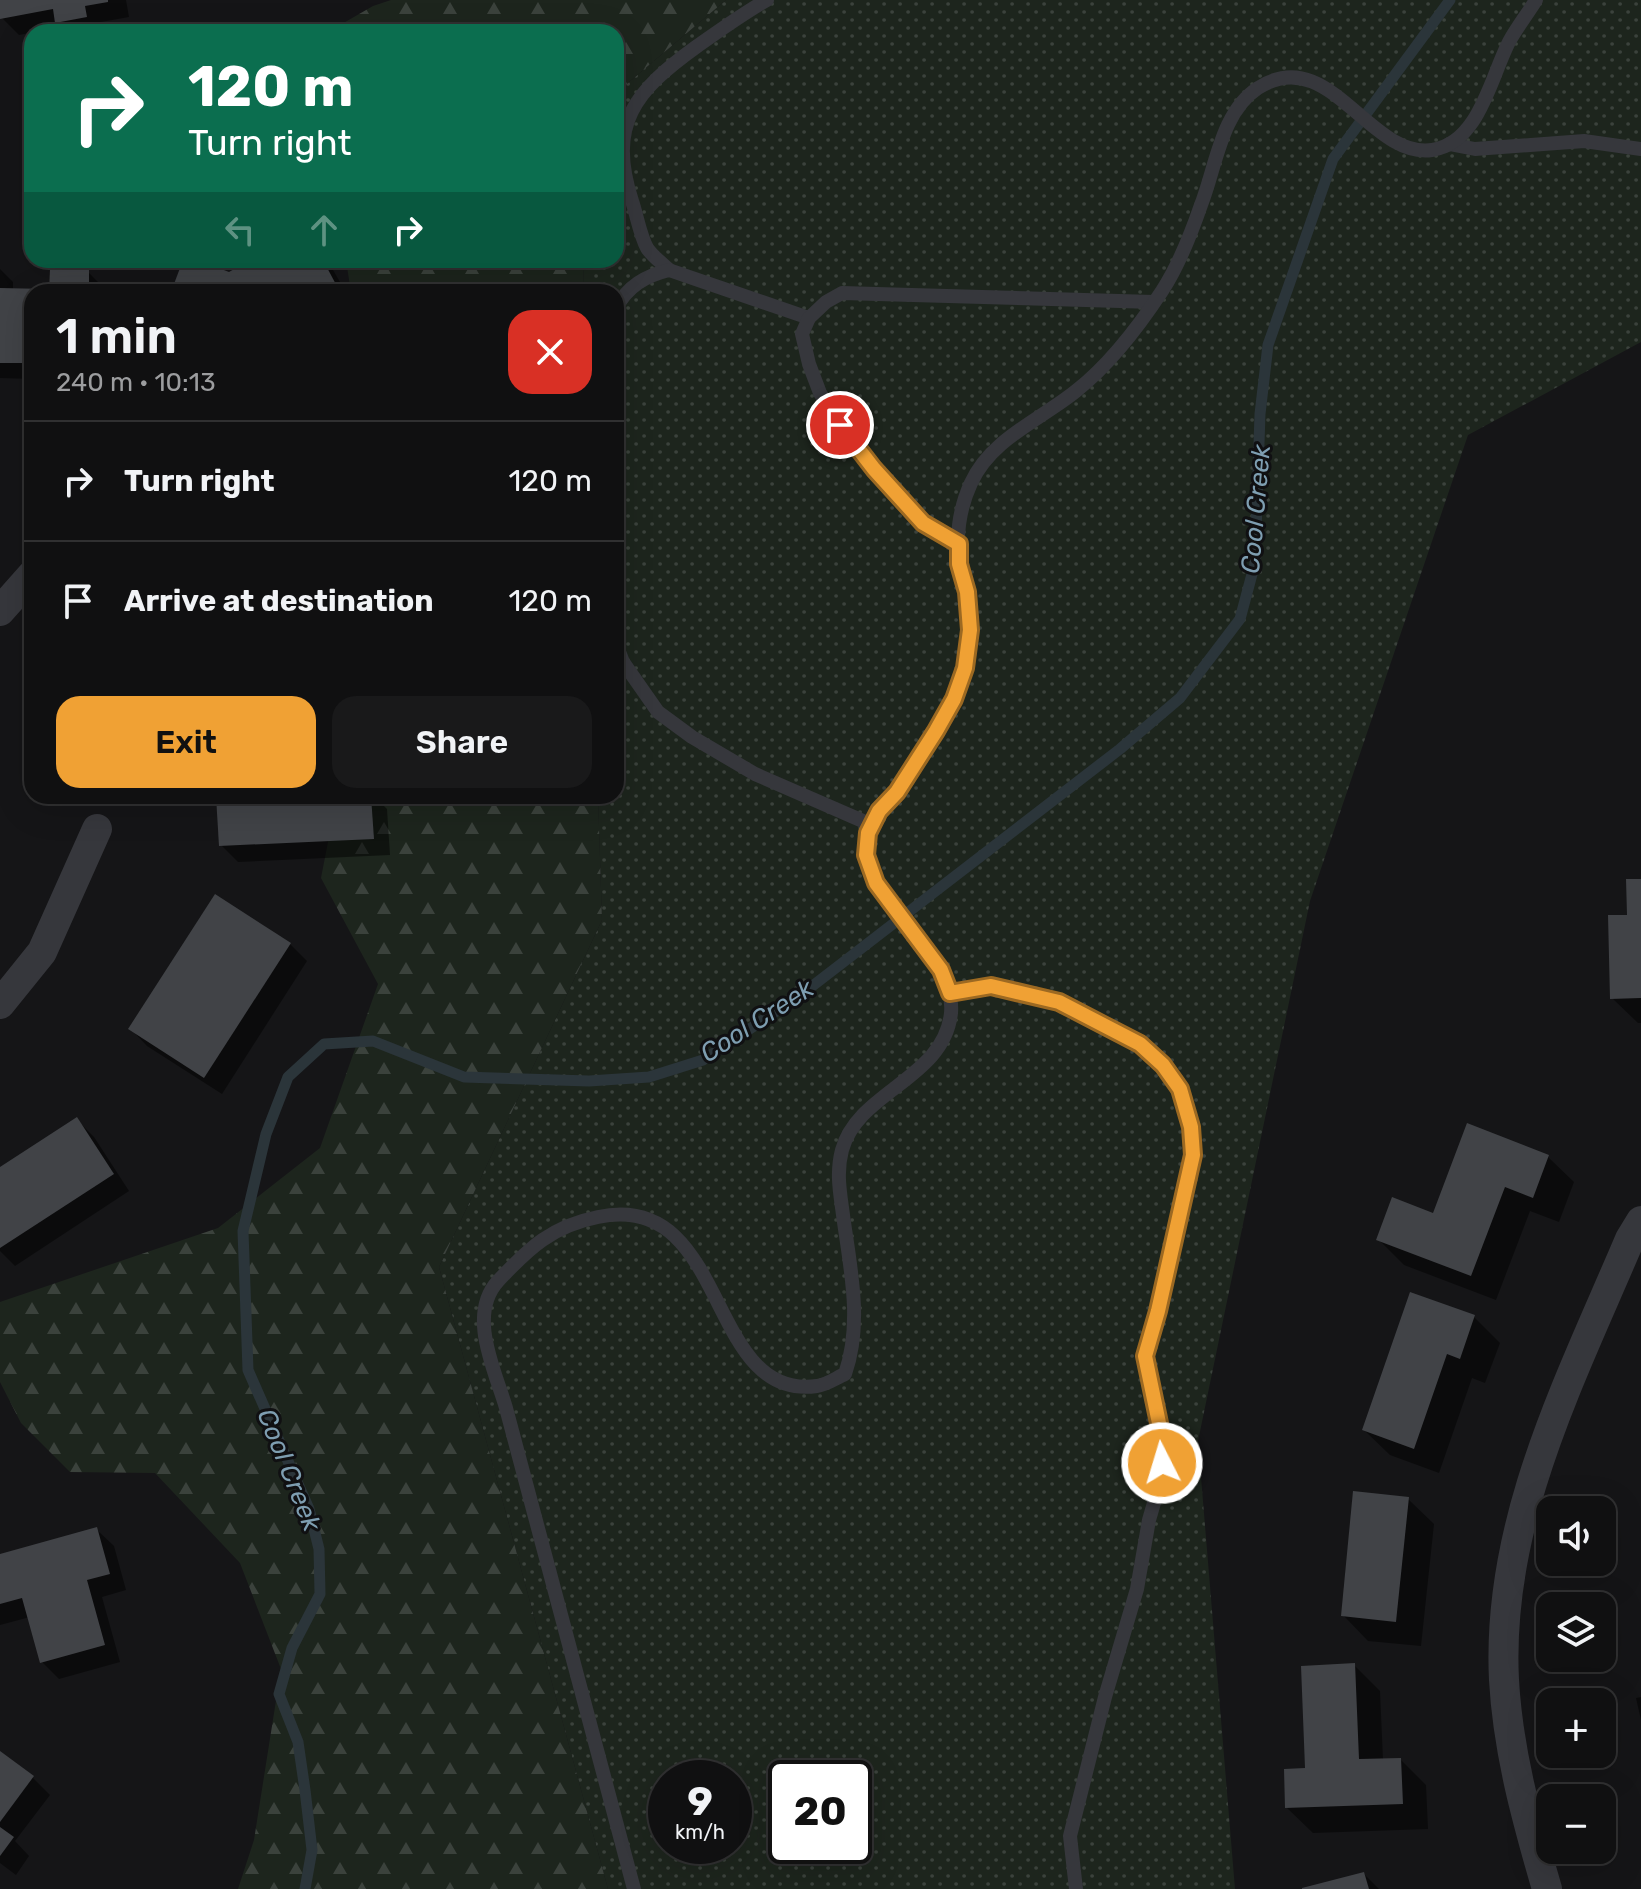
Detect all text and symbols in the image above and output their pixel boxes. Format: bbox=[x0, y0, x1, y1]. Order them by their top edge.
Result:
text: 120 m bbox=[188, 54, 354, 120]
icon: right bbox=[56, 56, 160, 160]
text: Turn right bbox=[188, 121, 352, 164]
icon: left bbox=[218, 208, 262, 252]
icon: ahead bbox=[302, 208, 346, 252]
icon: right bbox=[386, 208, 430, 252]
text: 1 min bbox=[56, 308, 177, 365]
button: close bbox=[508, 310, 592, 394]
text: 240 m · 10:13 bbox=[56, 367, 216, 398]
pin bbox=[806, 391, 874, 459]
icon: arrive bbox=[818, 403, 862, 447]
water label: Cool Creek bbox=[1235, 443, 1277, 575]
icon: right bbox=[56, 459, 100, 503]
text: Turn right bbox=[124, 463, 275, 499]
text: 120 m bbox=[508, 463, 592, 499]
icon: arrive bbox=[56, 579, 100, 623]
text: Arrive at destination bbox=[124, 583, 434, 619]
text: 120 m bbox=[508, 583, 592, 619]
button: Exit bbox=[56, 696, 316, 788]
button: Share bbox=[332, 696, 592, 788]
water label: Cool Creek bbox=[694, 972, 820, 1069]
water label: Cool Creek bbox=[250, 1404, 328, 1536]
position arrow bbox=[1120, 1421, 1204, 1505]
map controls bbox=[1536, 1496, 1616, 1864]
button: sound bbox=[1536, 1496, 1616, 1576]
button: layers bbox=[1536, 1592, 1616, 1672]
button: + bbox=[1536, 1688, 1616, 1768]
speed limit sign: 20 bbox=[768, 1760, 872, 1864]
text: 9 bbox=[687, 1778, 713, 1825]
button: − bbox=[1536, 1784, 1616, 1864]
text: km/h bbox=[675, 1820, 725, 1844]

